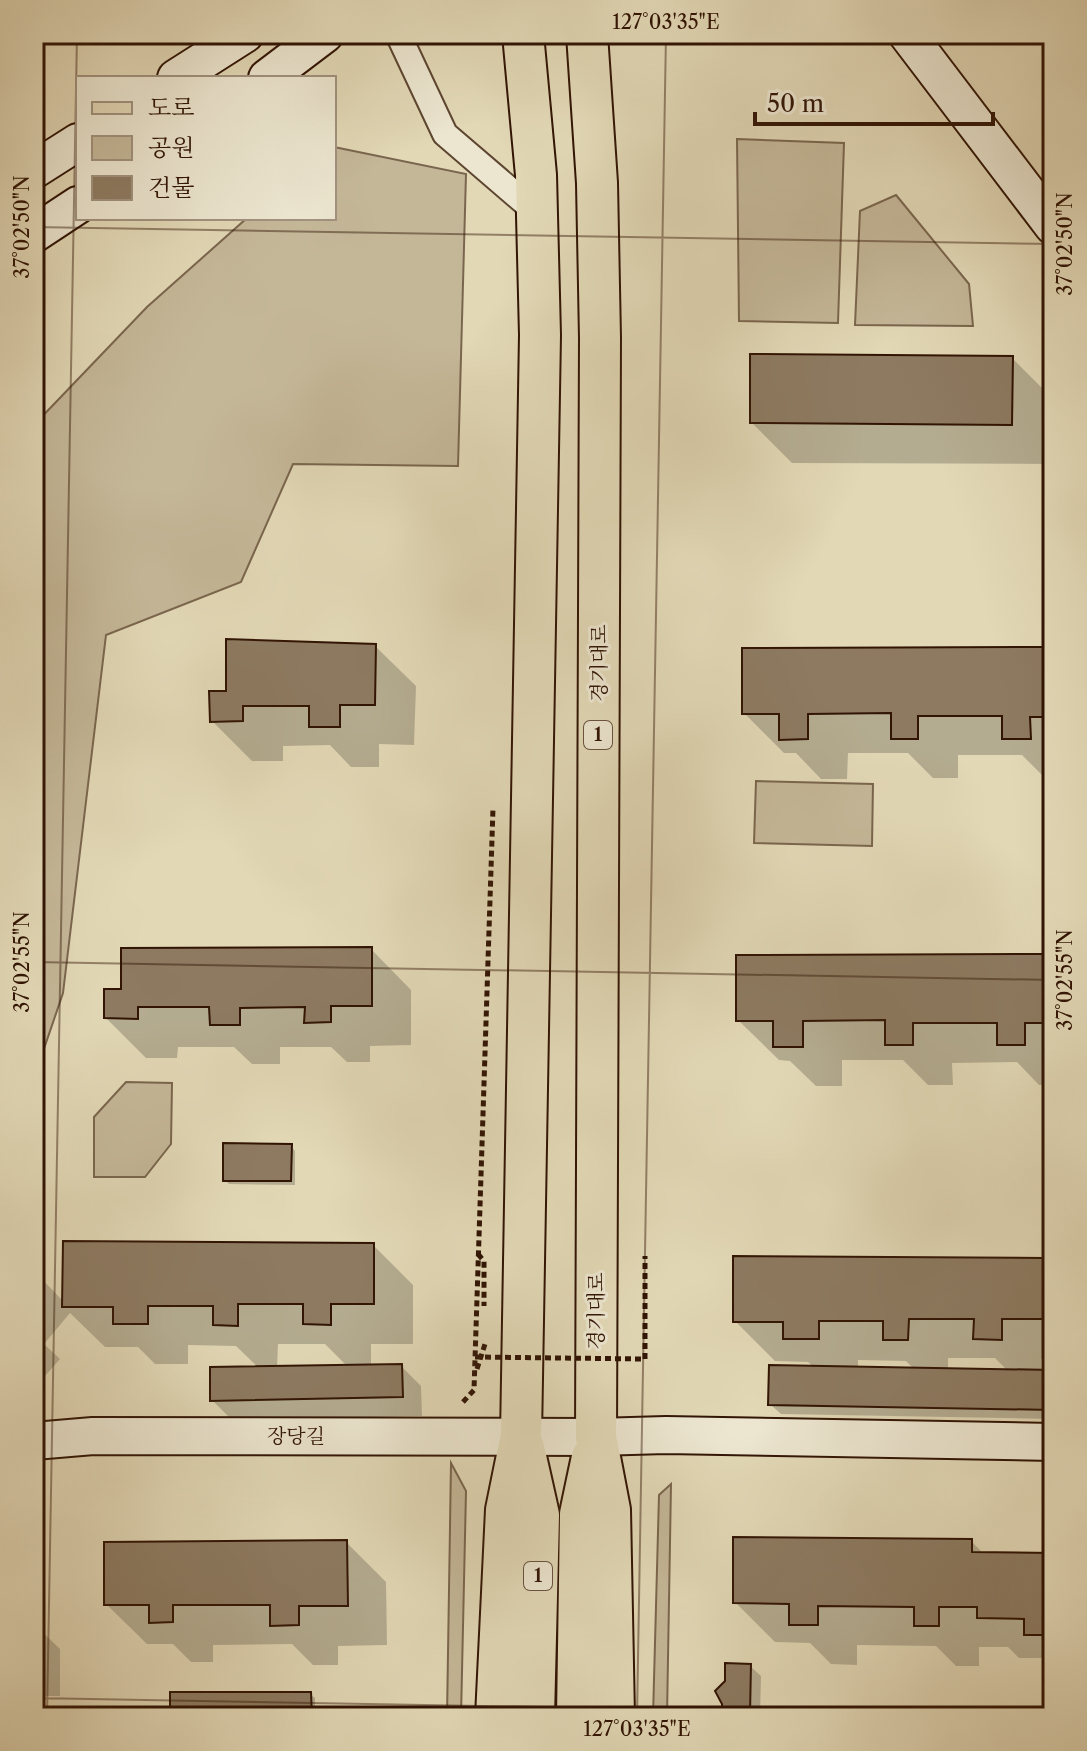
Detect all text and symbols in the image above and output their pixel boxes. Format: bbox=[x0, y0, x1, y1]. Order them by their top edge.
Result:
text: 127°03'35"E bbox=[612, 10, 720, 34]
legend bbox=[76, 76, 336, 220]
scale bar bbox=[755, 76, 993, 126]
text: 50 m bbox=[767, 89, 824, 118]
text: 도로 bbox=[148, 93, 194, 122]
text: 공원 bbox=[148, 133, 194, 162]
text: 건물 bbox=[148, 173, 194, 202]
text: 37°02'50"N bbox=[10, 175, 34, 279]
text: 37°02'50"N bbox=[1053, 192, 1077, 296]
street label: 경기대로 bbox=[587, 624, 611, 702]
road number: 1 bbox=[584, 721, 612, 749]
text: 37°02'55"N bbox=[10, 911, 34, 1013]
text: 37°02'55"N bbox=[1053, 929, 1077, 1031]
street label: 경기대로 bbox=[584, 1272, 608, 1350]
street label: 장당길 bbox=[267, 1424, 325, 1448]
road number: 1 bbox=[524, 1562, 552, 1590]
text: 127°03'35"E bbox=[583, 1717, 691, 1741]

